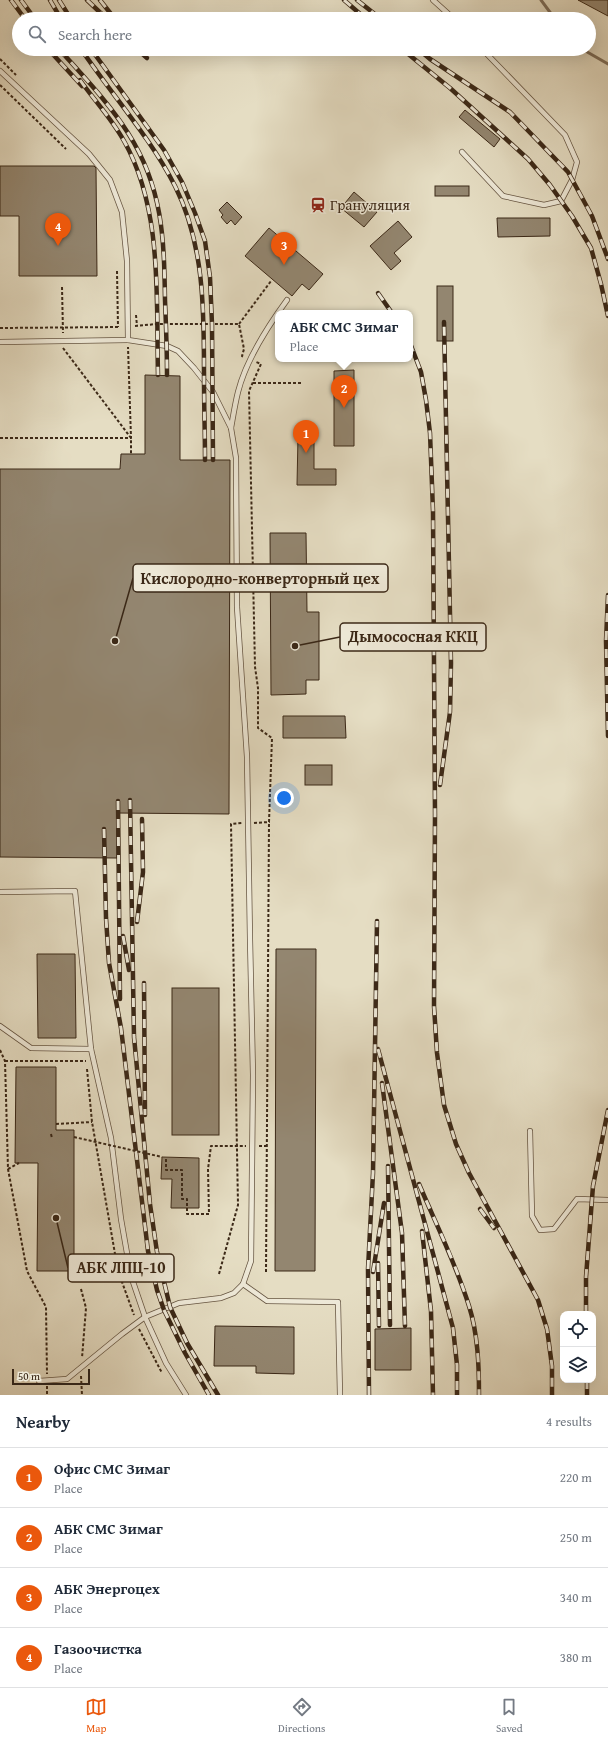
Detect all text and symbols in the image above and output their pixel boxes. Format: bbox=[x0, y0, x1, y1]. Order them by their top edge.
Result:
search box bbox=[12, 12, 596, 56]
icon: search bbox=[26, 23, 48, 45]
text: Search here bbox=[58, 24, 132, 45]
place label: Грануляция bbox=[330, 194, 410, 215]
station icon: Грануляция bbox=[309, 196, 327, 214]
pin: 4 bbox=[45, 213, 71, 246]
pin: 3 bbox=[271, 232, 297, 265]
popup bbox=[275, 310, 413, 362]
text: АБК СМС Зимаг bbox=[290, 316, 398, 337]
text: Place bbox=[290, 337, 318, 356]
pin: 2 bbox=[331, 375, 357, 408]
pin: 1 bbox=[293, 420, 319, 453]
callout: Кислородно-конверторный цех bbox=[133, 564, 388, 592]
text: Кислородно-конверторный цех bbox=[141, 566, 380, 590]
callout: Дымососная ККЦ bbox=[340, 623, 486, 651]
text: Дымососная ККЦ bbox=[347, 624, 478, 648]
your location bbox=[274, 788, 294, 808]
callout: АБК ЛПЦ-10 bbox=[68, 1254, 174, 1282]
text: АБК ЛПЦ-10 bbox=[76, 1255, 166, 1279]
map controls bbox=[560, 1311, 596, 1383]
button: locate bbox=[560, 1311, 596, 1347]
button: layers bbox=[560, 1347, 596, 1383]
scale bar bbox=[12, 1367, 90, 1386]
text: 50 m bbox=[18, 1368, 40, 1384]
text: Nearby bbox=[16, 1409, 70, 1434]
text: 4 results bbox=[546, 1412, 592, 1431]
text: Офис СМС Зимаг bbox=[54, 1458, 170, 1479]
text: 1 bbox=[26, 1468, 32, 1487]
text: 220 m bbox=[560, 1468, 592, 1487]
text: Place bbox=[54, 1479, 83, 1498]
text: АБК СМС Зимаг bbox=[54, 1518, 163, 1539]
text: 2 bbox=[26, 1528, 32, 1547]
text: 250 m bbox=[560, 1528, 592, 1547]
text: Place bbox=[54, 1539, 83, 1558]
text: АБК Энергоцех bbox=[54, 1578, 160, 1599]
text: 3 bbox=[26, 1588, 32, 1607]
text: 340 m bbox=[560, 1588, 592, 1607]
text: Place bbox=[54, 1599, 83, 1618]
text: Газоочистка bbox=[54, 1638, 142, 1659]
text: 4 bbox=[26, 1648, 32, 1667]
text: 380 m bbox=[560, 1648, 592, 1667]
text: Place bbox=[54, 1659, 83, 1678]
tab: Map bbox=[85, 1696, 107, 1736]
tab: Directions bbox=[278, 1696, 325, 1736]
tab: Saved bbox=[496, 1696, 523, 1736]

